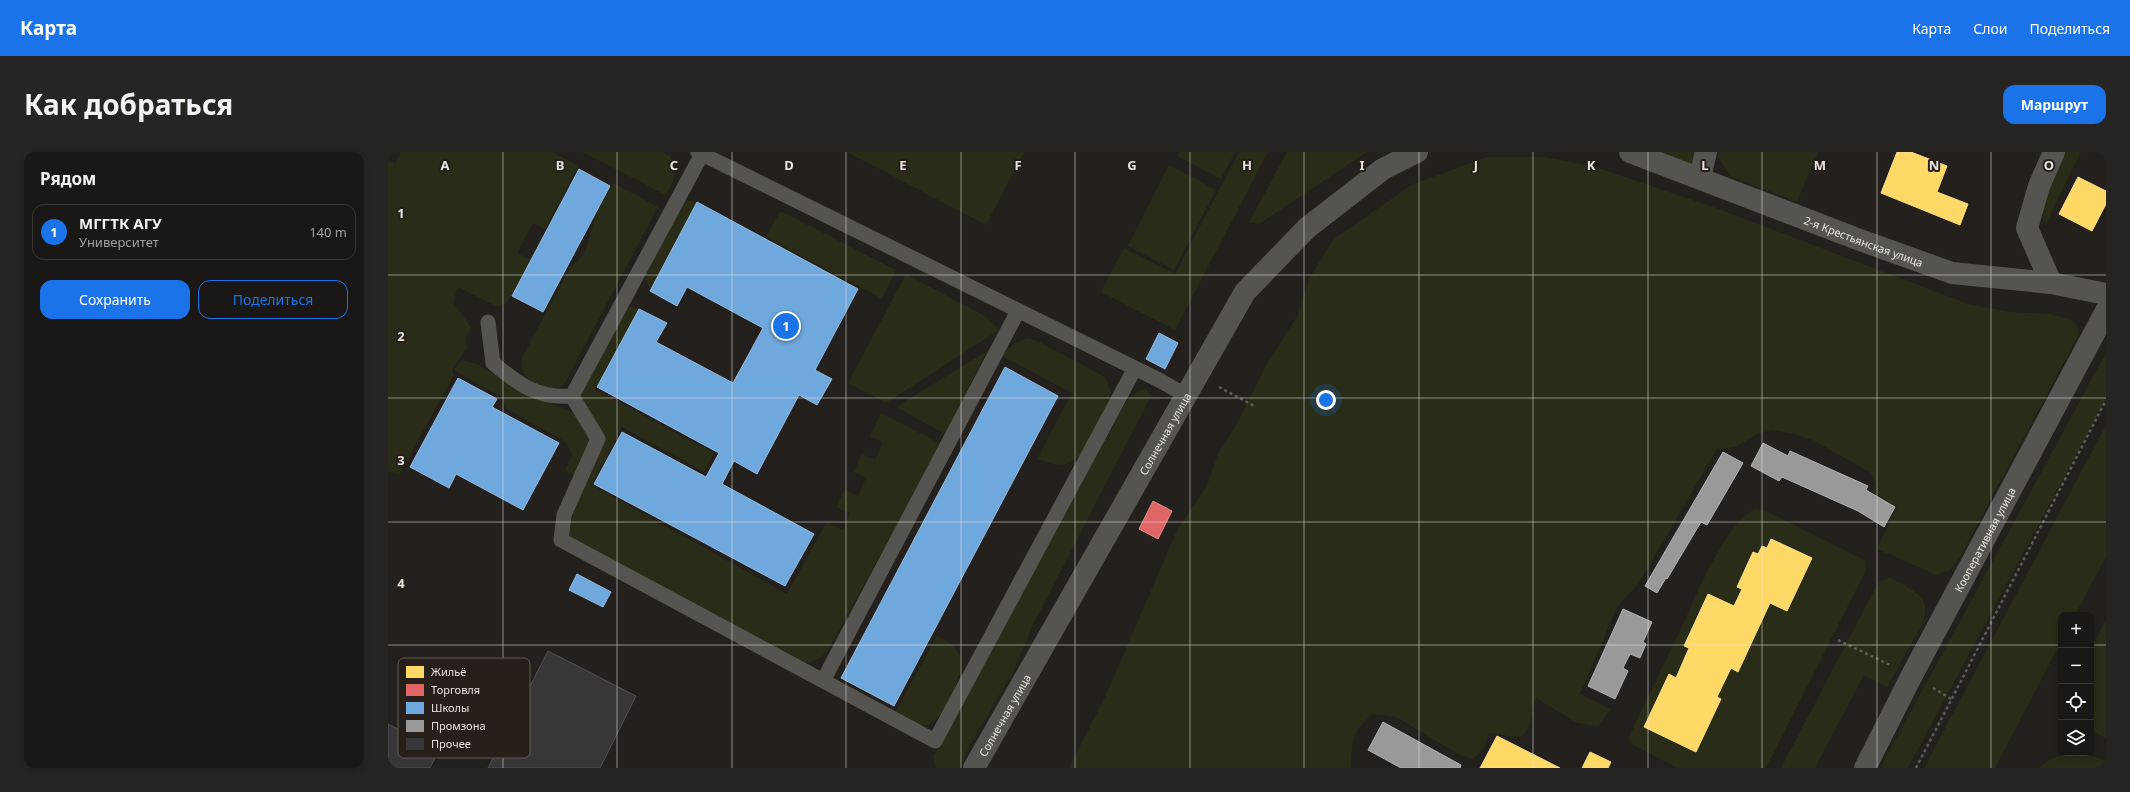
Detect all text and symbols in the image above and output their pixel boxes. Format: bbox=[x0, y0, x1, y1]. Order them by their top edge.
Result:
text: Карта bbox=[20, 15, 77, 41]
text: Карта bbox=[1912, 19, 1951, 38]
text: Слои bbox=[1973, 19, 2007, 38]
text: Поделиться bbox=[2029, 19, 2110, 38]
text: Как добраться bbox=[24, 85, 233, 123]
button: Маршрут bbox=[2003, 85, 2106, 124]
text: A bbox=[441, 156, 450, 174]
text: B bbox=[556, 156, 564, 174]
text: C bbox=[670, 156, 678, 174]
text: D bbox=[784, 156, 794, 174]
text: E bbox=[899, 156, 907, 174]
text: F bbox=[1014, 156, 1022, 174]
text: G bbox=[1127, 156, 1137, 174]
text: H bbox=[1242, 156, 1252, 174]
text: I bbox=[1359, 156, 1365, 174]
text: J bbox=[1473, 156, 1478, 174]
text: K bbox=[1587, 156, 1596, 174]
text: L bbox=[1701, 156, 1709, 174]
text: M bbox=[1814, 156, 1826, 174]
text: N bbox=[1929, 156, 1939, 174]
text: O bbox=[2044, 156, 2054, 174]
text: Рядом bbox=[40, 167, 96, 190]
text: 1 bbox=[397, 204, 405, 222]
street label: 2-я Крестьянская улица bbox=[1802, 212, 1925, 270]
text: МГГТК АГУ bbox=[79, 213, 162, 233]
text: 1 bbox=[50, 223, 58, 241]
text: 140 m bbox=[309, 223, 347, 241]
text: Университет bbox=[79, 233, 159, 251]
button: Сохранить bbox=[40, 280, 190, 319]
button: Поделиться bbox=[198, 280, 348, 319]
pin: 1 bbox=[773, 311, 799, 341]
text: 2 bbox=[397, 327, 405, 345]
street label: Солнечная улица bbox=[1135, 389, 1194, 477]
your location bbox=[1316, 390, 1336, 410]
text: 3 bbox=[397, 451, 405, 469]
street label: Кооперативная улица bbox=[1950, 484, 2018, 594]
text: 4 bbox=[397, 574, 405, 592]
map controls bbox=[2058, 612, 2094, 756]
button: + bbox=[2058, 612, 2094, 648]
button: − bbox=[2058, 648, 2094, 684]
legend bbox=[398, 658, 530, 758]
text: Жильё bbox=[431, 664, 466, 679]
street label: Солнечная улица bbox=[975, 671, 1034, 759]
text: Торговля bbox=[431, 682, 480, 697]
button: locate bbox=[2058, 684, 2094, 720]
text: Школы bbox=[431, 700, 469, 715]
text: Промзона bbox=[431, 718, 486, 733]
button: layers bbox=[2058, 720, 2094, 756]
text: Прочее bbox=[431, 736, 471, 751]

